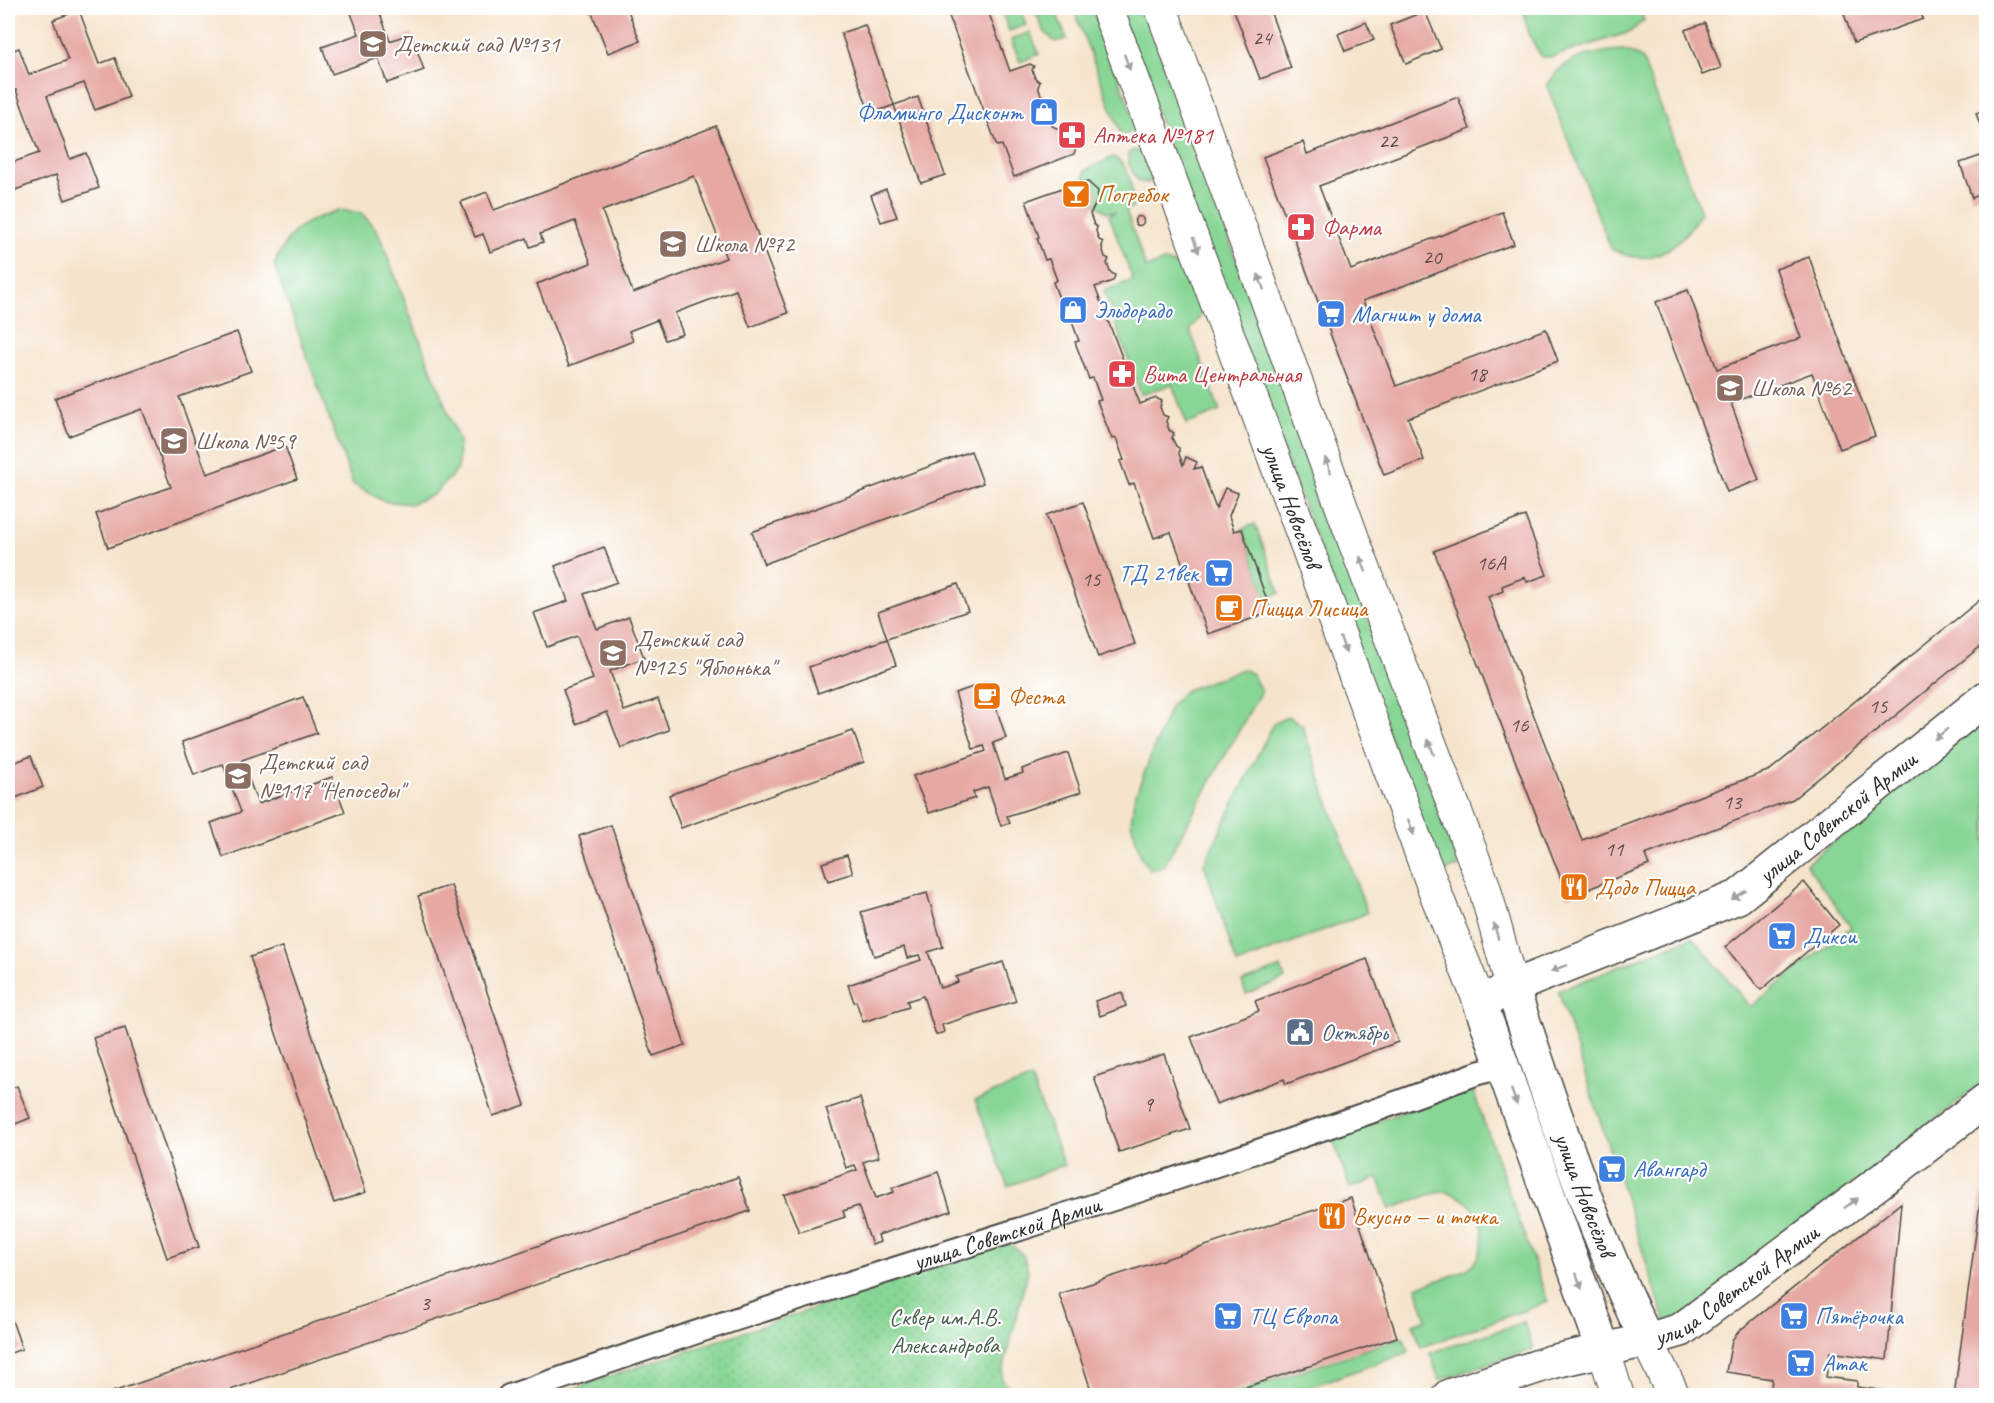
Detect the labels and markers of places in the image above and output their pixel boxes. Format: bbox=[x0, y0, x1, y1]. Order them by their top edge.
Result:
school or university icon: Детский сад №131 bbox=[357, 28, 389, 60]
place label: Детский сад №131 bbox=[394, 29, 561, 59]
shop icon: Фламинго Дисконт bbox=[1028, 96, 1060, 128]
place label: Фламинго Дисконт bbox=[857, 97, 1024, 127]
pharmacy icon: Аптека №181 bbox=[1056, 119, 1088, 151]
place label: Аптека №181 bbox=[1093, 120, 1214, 150]
bar icon: Погребок bbox=[1060, 178, 1092, 210]
place label: Погребок bbox=[1097, 179, 1170, 209]
pharmacy icon: Фарма bbox=[1285, 211, 1317, 243]
place label: Фарма bbox=[1322, 212, 1382, 242]
school or university icon: Школа №72 bbox=[657, 228, 689, 260]
place label: Школа №72 bbox=[694, 229, 796, 259]
shop icon: Эльдорадо bbox=[1057, 294, 1089, 326]
place label: Эльдорадо bbox=[1094, 295, 1173, 325]
supermarket icon: Магнит у дома bbox=[1315, 298, 1347, 330]
place label: Магнит у дома bbox=[1352, 299, 1482, 329]
pharmacy icon: Вита Центральная bbox=[1106, 358, 1138, 390]
place label: Вита Центральная bbox=[1143, 359, 1303, 389]
school or university icon: Школа №62 bbox=[1714, 372, 1746, 404]
place label: Школа №62 bbox=[1751, 373, 1853, 403]
school or university icon: Школа №59 bbox=[158, 425, 190, 457]
place label: Школа №59 bbox=[195, 426, 297, 456]
supermarket icon: ТД 21век bbox=[1203, 557, 1235, 589]
place label: ТД 21век bbox=[1119, 558, 1200, 588]
cafe icon: Пицца Лисица bbox=[1213, 592, 1245, 624]
place label: Пицца Лисица bbox=[1250, 593, 1369, 623]
place label: Детский сад №125 "Яблонька" bbox=[634, 624, 781, 682]
school or university icon: Детский сад №125 "Яблонька" bbox=[597, 637, 629, 669]
cafe icon: Феста bbox=[971, 680, 1003, 712]
place label: Феста bbox=[1008, 681, 1066, 711]
place label: Детский сад №117 "Непоседы" bbox=[259, 747, 410, 805]
school or university icon: Детский сад №117 "Непоседы" bbox=[222, 760, 254, 792]
restaurant icon: Додо Пицца bbox=[1558, 871, 1590, 903]
place label: Додо Пицца bbox=[1595, 872, 1697, 902]
supermarket icon: Дикси bbox=[1766, 920, 1798, 952]
place label: Дикси bbox=[1803, 921, 1858, 951]
public building icon: Октябрь bbox=[1284, 1016, 1316, 1048]
place label: Октябрь bbox=[1321, 1017, 1389, 1047]
supermarket icon: Авангард bbox=[1596, 1153, 1628, 1185]
place label: Авангард bbox=[1633, 1154, 1707, 1184]
restaurant icon: Вкусно — и точка bbox=[1316, 1200, 1348, 1232]
place label: Вкусно — и точка bbox=[1353, 1201, 1499, 1231]
supermarket icon: ТЦ Европа bbox=[1212, 1300, 1244, 1332]
supermarket icon: Пятёрочка bbox=[1778, 1300, 1810, 1332]
place label: ТЦ Европа bbox=[1249, 1301, 1339, 1331]
place label: Пятёрочка bbox=[1815, 1301, 1904, 1331]
supermarket icon: Атак bbox=[1785, 1347, 1817, 1379]
place label: Атак bbox=[1822, 1348, 1868, 1378]

